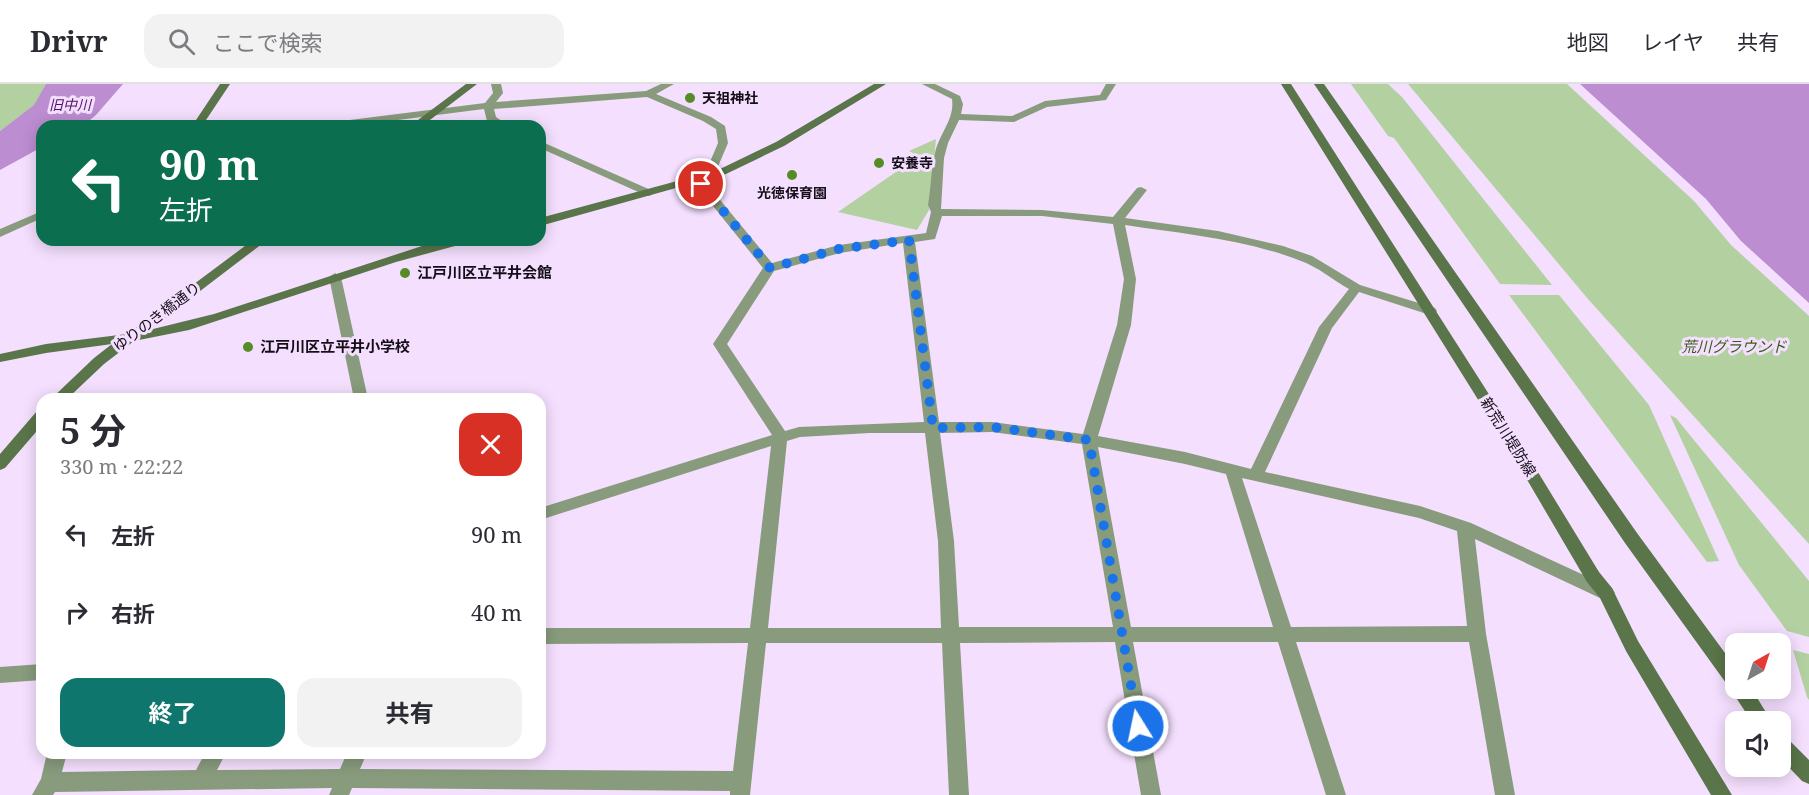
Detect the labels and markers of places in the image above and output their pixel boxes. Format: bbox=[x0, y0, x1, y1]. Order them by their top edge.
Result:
place label: 天祖神社 bbox=[702, 88, 758, 107]
marker: 天祖神社 bbox=[683, 91, 697, 105]
place label: 安養寺 bbox=[891, 153, 933, 172]
marker: 安養寺 bbox=[872, 156, 886, 170]
pin bbox=[675, 158, 726, 209]
marker: 光徳保育園 bbox=[785, 168, 799, 182]
place label: 光徳保育園 bbox=[757, 183, 827, 202]
place label: 江戸川区立平井会館 bbox=[417, 262, 552, 282]
marker: 江戸川区立平井会館 bbox=[398, 266, 412, 280]
place label: 江戸川区立平井小学校 bbox=[260, 336, 410, 356]
marker: 江戸川区立平井小学校 bbox=[241, 340, 255, 354]

